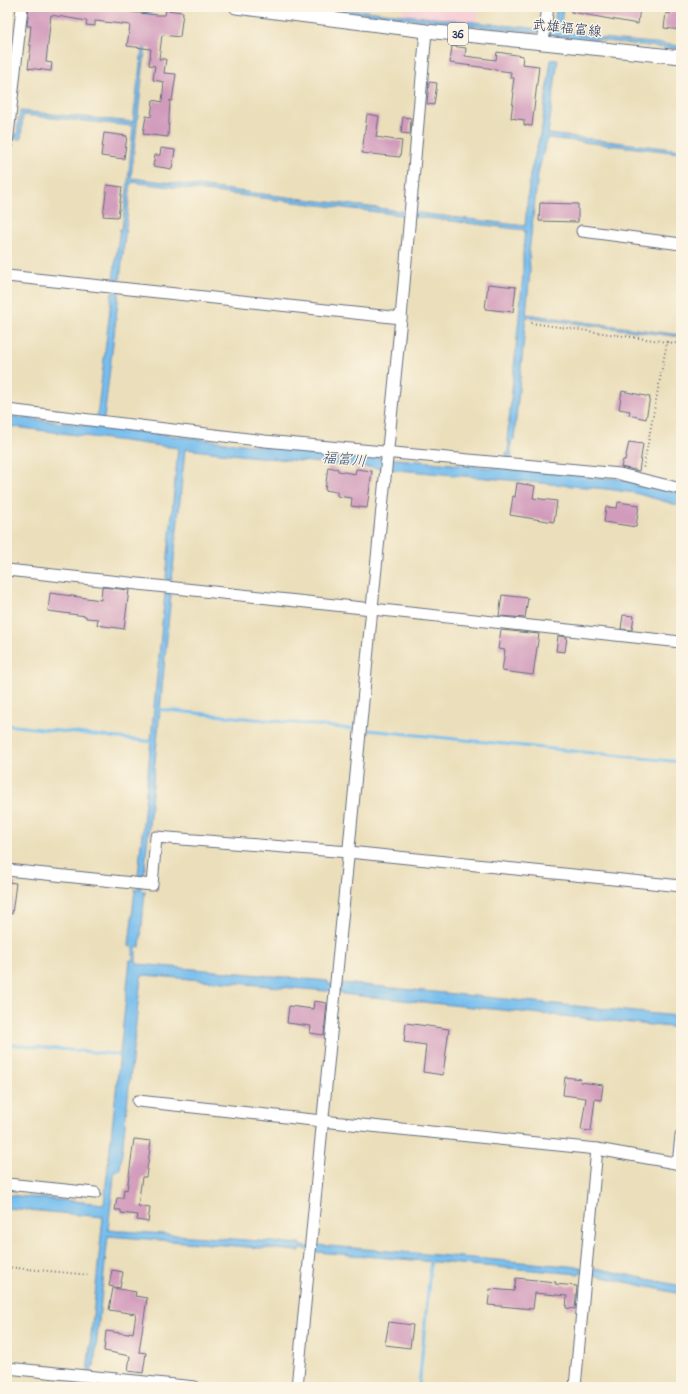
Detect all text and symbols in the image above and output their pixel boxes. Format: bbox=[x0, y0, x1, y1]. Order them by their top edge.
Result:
street label: 武雄福富線 bbox=[531, 15, 603, 43]
road number: 36 bbox=[448, 23, 468, 45]
water label: 福富川 bbox=[321, 447, 367, 473]

